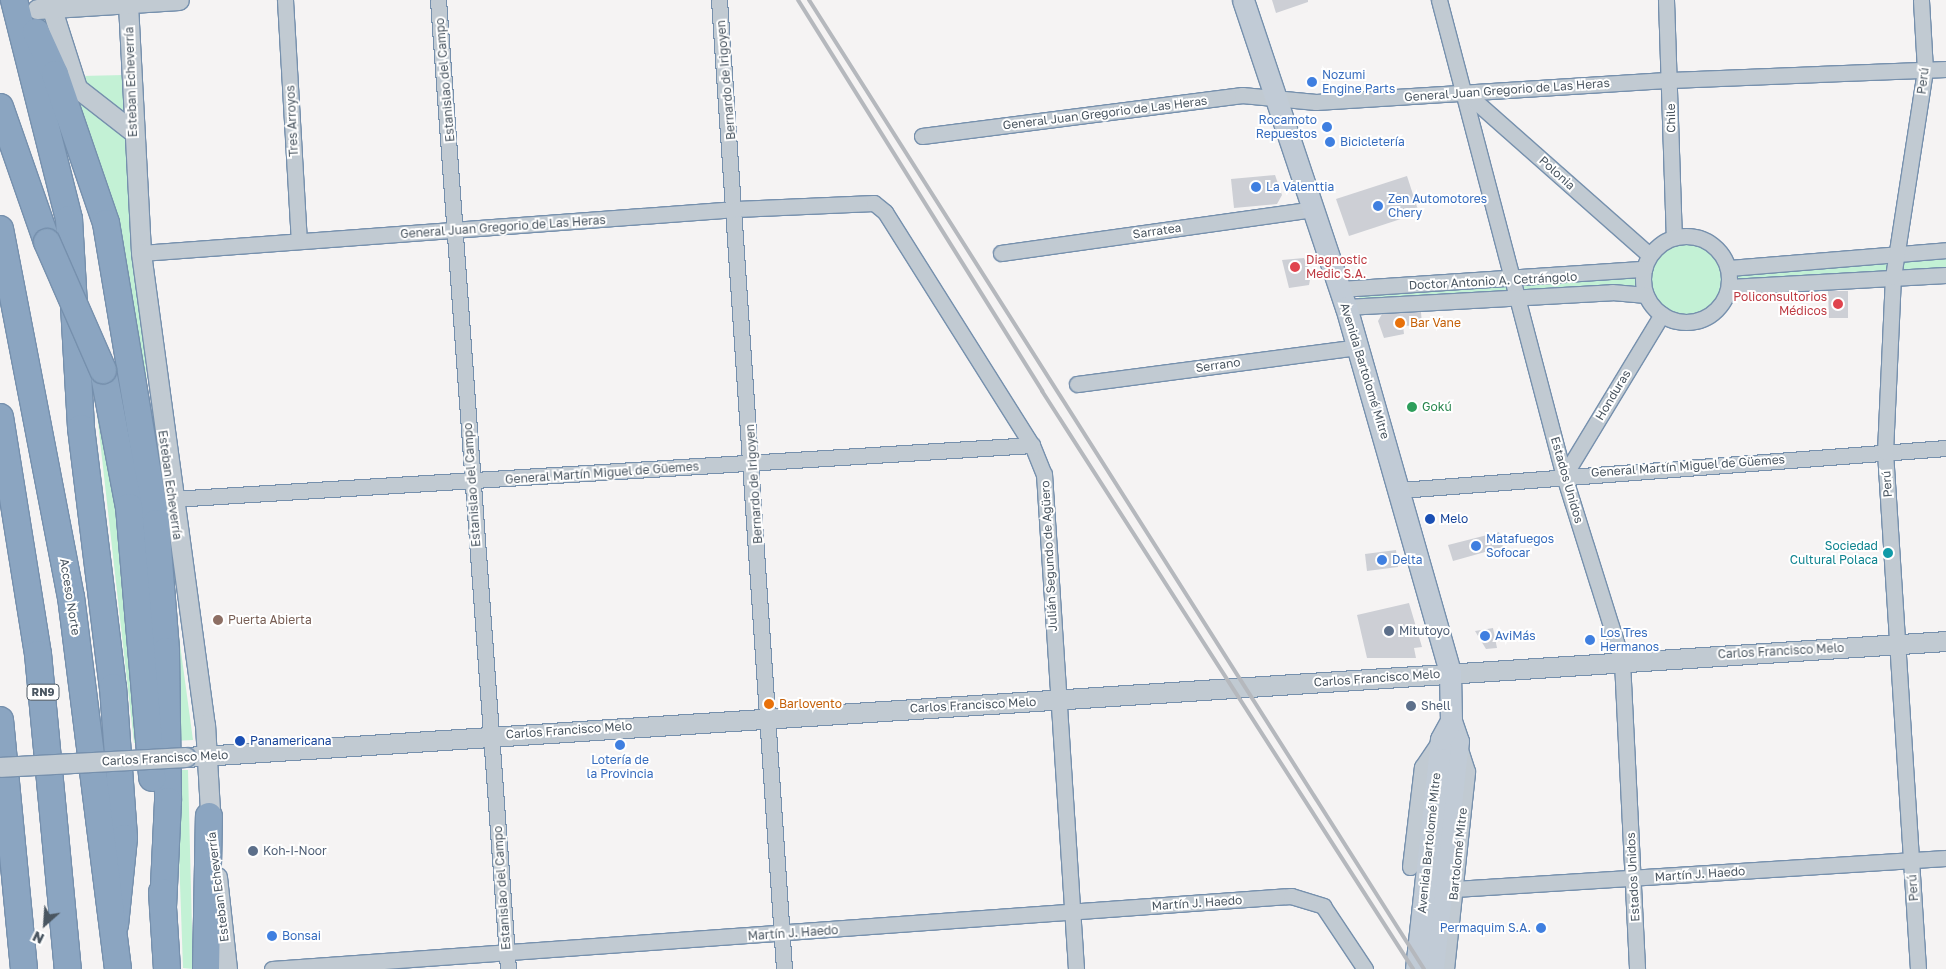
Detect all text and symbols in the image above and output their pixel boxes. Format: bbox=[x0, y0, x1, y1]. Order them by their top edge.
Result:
street label: Estanislao del Campo bbox=[432, 17, 458, 143]
street label: Bernardo de Irigoyen bbox=[714, 20, 738, 140]
street label: Esteban Echeverría bbox=[122, 26, 140, 138]
street label: Perú bbox=[1914, 67, 1932, 95]
place label: Nozumi Engine Parts bbox=[1322, 68, 1395, 96]
marker: Nozumi Engine Parts bbox=[1306, 76, 1318, 88]
street label: General Juan Gregorio de Las Heras bbox=[1404, 76, 1610, 104]
street label: Tres Arroyos bbox=[283, 85, 301, 157]
street label: General Juan Gregorio de Las Heras bbox=[1002, 93, 1208, 133]
street label: Chile bbox=[1664, 103, 1678, 133]
place label: Rocamoto Repuestos bbox=[1256, 113, 1317, 141]
marker: Rocamoto Repuestos bbox=[1321, 121, 1333, 133]
place label: Bicicletería bbox=[1340, 135, 1405, 149]
marker: Bicicletería bbox=[1324, 136, 1336, 148]
street label: Polonia bbox=[1536, 153, 1578, 193]
place label: La Valenttia bbox=[1266, 180, 1334, 194]
marker: La Valenttia bbox=[1250, 181, 1262, 193]
place label: Zen Automotores Chery bbox=[1388, 192, 1487, 220]
marker: Zen Automotores Chery bbox=[1372, 200, 1384, 212]
street label: General Juan Gregorio de Las Heras bbox=[400, 213, 606, 241]
street label: Sarratea bbox=[1132, 220, 1182, 242]
place label: Diagnostic Medic S.A. bbox=[1306, 253, 1367, 281]
marker: Diagnostic Medic S.A. bbox=[1288, 260, 1302, 274]
street label: Doctor Antonio A. Cetrángolo bbox=[1408, 269, 1578, 293]
place label: Policonsultorios Médicos bbox=[1733, 290, 1827, 318]
marker: Policonsultorios Médicos bbox=[1831, 297, 1845, 311]
street label: Avenida Bartolomé Mitre bbox=[1337, 301, 1393, 441]
place label: Bar Vane bbox=[1410, 316, 1461, 330]
marker: Bar Vane bbox=[1394, 317, 1406, 329]
street label: Serrano bbox=[1195, 355, 1241, 375]
street label: Honduras bbox=[1592, 367, 1634, 423]
place label: Gokú bbox=[1422, 400, 1452, 414]
marker: Gokú bbox=[1406, 401, 1418, 413]
street label: Estanislao del Campo bbox=[460, 422, 484, 548]
street label: Bernardo de Irigoyen bbox=[743, 424, 765, 544]
street label: Esteban Echeverría bbox=[155, 429, 185, 541]
street label: Estados Unidos bbox=[1548, 435, 1586, 525]
street label: General Martín Miguel de Güemes bbox=[1591, 452, 1785, 480]
street label: General Martín Miguel de Güemes bbox=[505, 459, 699, 487]
street label: Perú bbox=[1879, 470, 1895, 498]
street label: Julián Segundo de Agüero bbox=[1038, 480, 1060, 632]
place label: Melo bbox=[1440, 512, 1468, 526]
marker: Melo bbox=[1424, 513, 1436, 525]
place label: Matafuegos Sofocar bbox=[1486, 532, 1554, 560]
place label: Sociedad Cultural Polaca bbox=[1790, 539, 1878, 567]
marker: Matafuegos Sofocar bbox=[1470, 540, 1482, 552]
marker: Sociedad Cultural Polaca bbox=[1882, 547, 1894, 559]
place label: Delta bbox=[1392, 553, 1423, 567]
marker: Delta bbox=[1376, 554, 1388, 566]
street label: Acceso Norte bbox=[57, 558, 83, 636]
place label: Puerta Abierta bbox=[228, 613, 312, 627]
marker: Puerta Abierta bbox=[212, 614, 224, 626]
place label: Mitutoyo bbox=[1399, 624, 1450, 638]
marker: Mitutoyo bbox=[1383, 625, 1395, 637]
place label: Los Tres Hermanos bbox=[1600, 626, 1659, 654]
place label: AviMás bbox=[1495, 629, 1536, 643]
marker: AviMás bbox=[1479, 630, 1491, 642]
marker: Los Tres Hermanos bbox=[1584, 634, 1596, 646]
street label: Carlos Francisco Melo bbox=[1717, 640, 1845, 662]
street label: Carlos Francisco Melo bbox=[1313, 666, 1441, 690]
road number: RN9 bbox=[26, 684, 60, 700]
street label: Carlos Francisco Melo bbox=[909, 694, 1037, 716]
place label: Barlovento bbox=[779, 697, 842, 711]
marker: Barlovento bbox=[763, 698, 775, 710]
place label: Shell bbox=[1421, 699, 1451, 713]
marker: Shell bbox=[1405, 700, 1417, 712]
street label: Carlos Francisco Melo bbox=[505, 718, 633, 742]
place label: Panamericana bbox=[250, 734, 332, 748]
marker: Panamericana bbox=[234, 735, 246, 747]
marker: Lotería de la Provincia bbox=[614, 739, 626, 751]
street label: Carlos Francisco Melo bbox=[101, 747, 229, 769]
place label: Lotería de la Provincia bbox=[587, 753, 653, 781]
street label: Avenida Bartolomé Mitre bbox=[1414, 772, 1444, 914]
street label: Bartolomé Mitre bbox=[1446, 807, 1470, 901]
street label: Estanislao del Campo bbox=[490, 825, 514, 951]
street label: Esteban Echeverría bbox=[204, 831, 232, 943]
street label: Estados Unidos bbox=[1623, 832, 1643, 922]
place label: Koh-I-Noor bbox=[263, 844, 327, 858]
marker: Koh-I-Noor bbox=[247, 845, 259, 857]
street label: Martín J. Haedo bbox=[1654, 864, 1746, 884]
street label: Perú bbox=[1905, 874, 1921, 902]
street label: Martín J. Haedo bbox=[1151, 893, 1243, 913]
north arrow bbox=[20, 899, 70, 949]
place label: Permaquim S.A. bbox=[1440, 921, 1531, 935]
marker: Permaquim S.A. bbox=[1535, 922, 1547, 934]
street label: Martín J. Haedo bbox=[747, 923, 839, 943]
text: N bbox=[30, 928, 47, 948]
place label: Bonsai bbox=[282, 929, 321, 943]
marker: Bonsai bbox=[266, 930, 278, 942]

